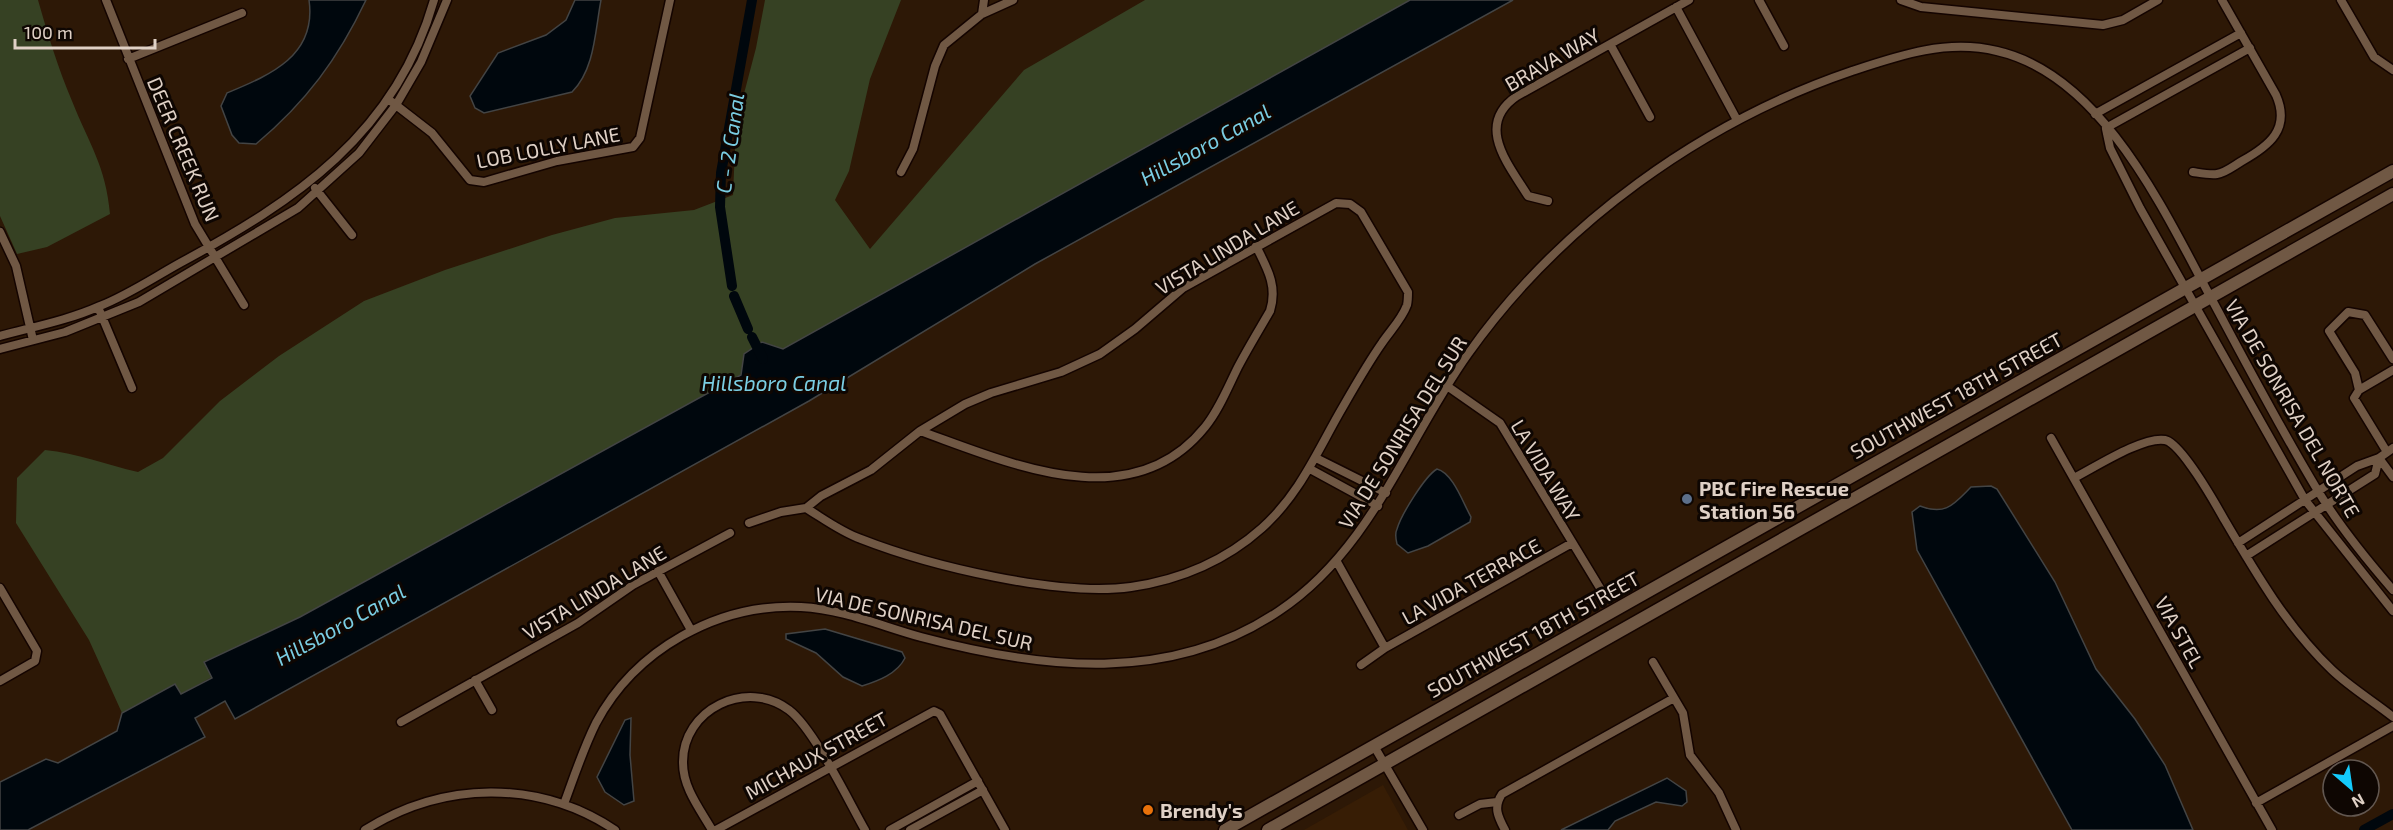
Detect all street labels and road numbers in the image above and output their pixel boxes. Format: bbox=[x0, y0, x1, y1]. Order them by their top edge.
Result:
street label: BRAVA WAY bbox=[1500, 22, 1604, 96]
street label: DEER CREEK RUN bbox=[143, 73, 225, 225]
street label: LOB LOLLY LANE bbox=[474, 121, 622, 173]
street label: VISTA LINDA LANE bbox=[1151, 195, 1303, 299]
street label: VIA DE SONRISA DEL NORTE bbox=[2221, 295, 2365, 521]
street label: SOUTHWEST 18TH STREET bbox=[1846, 326, 2067, 463]
street label: VIA DE SONRISA DEL SUR bbox=[1333, 331, 1471, 533]
street label: LA VIDA WAY bbox=[1506, 415, 1586, 526]
street label: LA VIDA TERRACE bbox=[1397, 533, 1545, 629]
street label: VISTA LINDA LANE bbox=[518, 540, 670, 644]
street label: SOUTHWEST 18TH STREET bbox=[1423, 565, 1644, 702]
street label: VIA DE SONRISA DEL SUR bbox=[813, 581, 1035, 655]
street label: VIA STEL bbox=[2151, 592, 2209, 672]
street label: MICHAUX STREET bbox=[741, 706, 892, 804]

